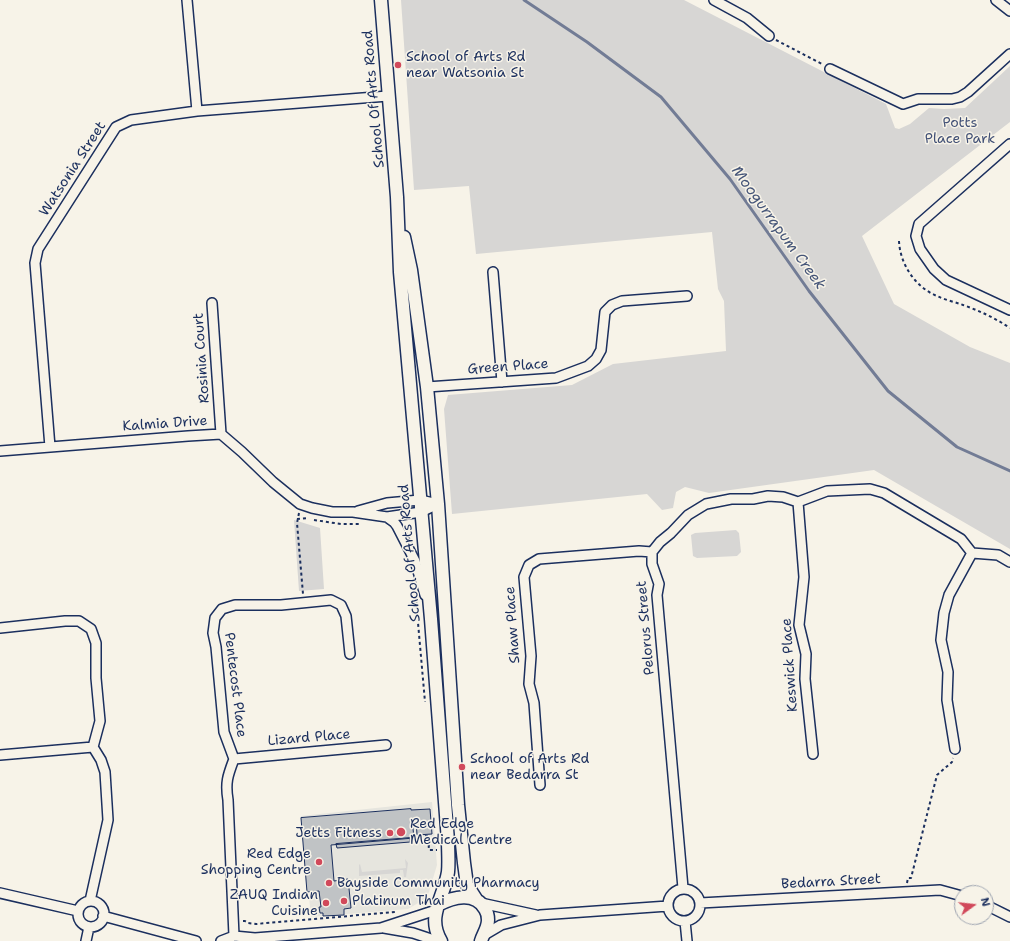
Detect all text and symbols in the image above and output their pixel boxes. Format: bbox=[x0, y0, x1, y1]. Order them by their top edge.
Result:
street label: School Of Arts Road bbox=[360, 30, 388, 168]
place label: School of Arts Rd near Watsonia St bbox=[406, 49, 525, 82]
marker: School of Arts Rd near Watsonia St bbox=[393, 60, 403, 70]
park label: Potts Place Park bbox=[925, 115, 995, 148]
street label: Watsonia Street bbox=[36, 119, 110, 219]
water label: Moogurrapum Creek bbox=[727, 163, 829, 293]
street label: Rosinia Court bbox=[190, 312, 214, 404]
street label: Green Place bbox=[467, 356, 549, 378]
street label: Kalmia Drive bbox=[122, 413, 208, 435]
street label: School Of Arts Road bbox=[396, 484, 424, 622]
street label: Pelorus Street bbox=[634, 580, 658, 676]
street label: Shaw Place bbox=[502, 586, 524, 664]
street label: Keswick Place bbox=[778, 618, 802, 712]
street label: Pentecost Place bbox=[220, 632, 250, 738]
street label: Lizard Place bbox=[267, 726, 351, 750]
place label: School of Arts Rd near Bedarra St bbox=[470, 751, 589, 784]
marker: School of Arts Rd near Bedarra St bbox=[457, 762, 467, 772]
place label: Red Edge Medical Centre bbox=[410, 816, 512, 848]
place label: Jetts Fitness bbox=[295, 825, 382, 841]
marker: Red Edge Medical Centre bbox=[395, 826, 407, 838]
marker: Jetts Fitness bbox=[385, 828, 395, 838]
place label: Red Edge Shopping Centre bbox=[201, 846, 311, 878]
marker: Red Edge Shopping Centre bbox=[314, 857, 324, 867]
street label: Bedarra Street bbox=[781, 871, 881, 893]
place label: Bayside Community Pharmacy bbox=[337, 875, 540, 891]
marker: Bayside Community Pharmacy bbox=[324, 878, 334, 888]
north arrow bbox=[954, 885, 994, 925]
place label: ZAUQ Indian Cuisine bbox=[230, 887, 318, 920]
place label: Platinum Thai bbox=[352, 893, 445, 909]
marker: Platinum Thai bbox=[339, 896, 349, 906]
text: N bbox=[977, 896, 993, 908]
marker: ZAUQ Indian Cuisine bbox=[321, 898, 331, 908]

